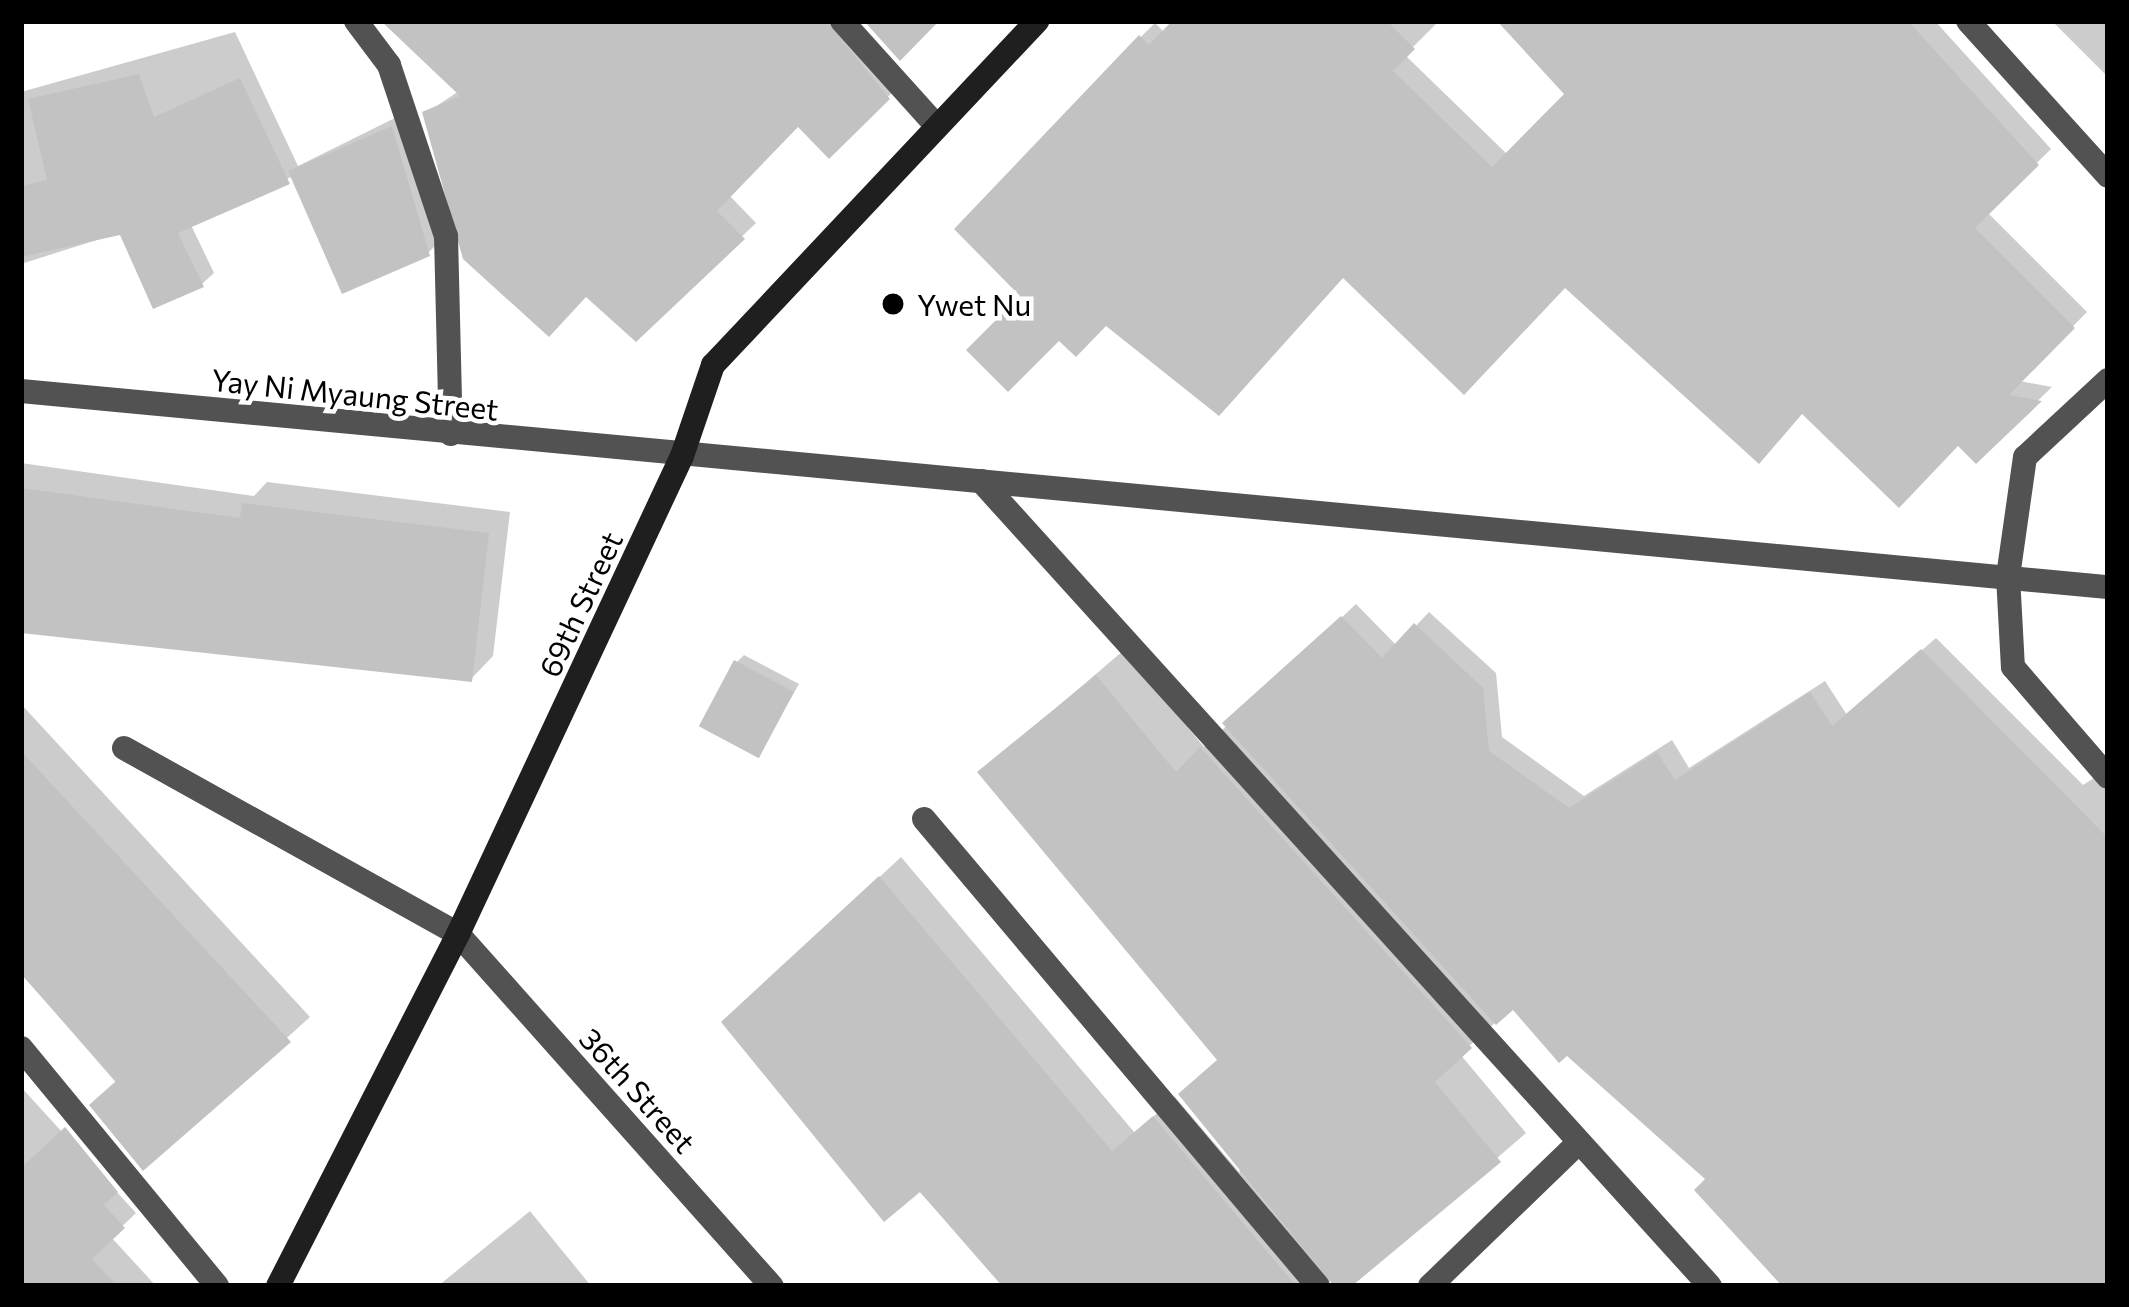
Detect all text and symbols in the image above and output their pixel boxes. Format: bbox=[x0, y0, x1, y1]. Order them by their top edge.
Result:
place label: Ywet Nu bbox=[917, 286, 1031, 322]
marker: Ywet Nu bbox=[880, 291, 906, 317]
street label: Yay Ni Myaung Street bbox=[210, 361, 500, 427]
street label: 69th Street bbox=[531, 526, 629, 682]
street label: 36th Street bbox=[573, 1020, 703, 1160]

